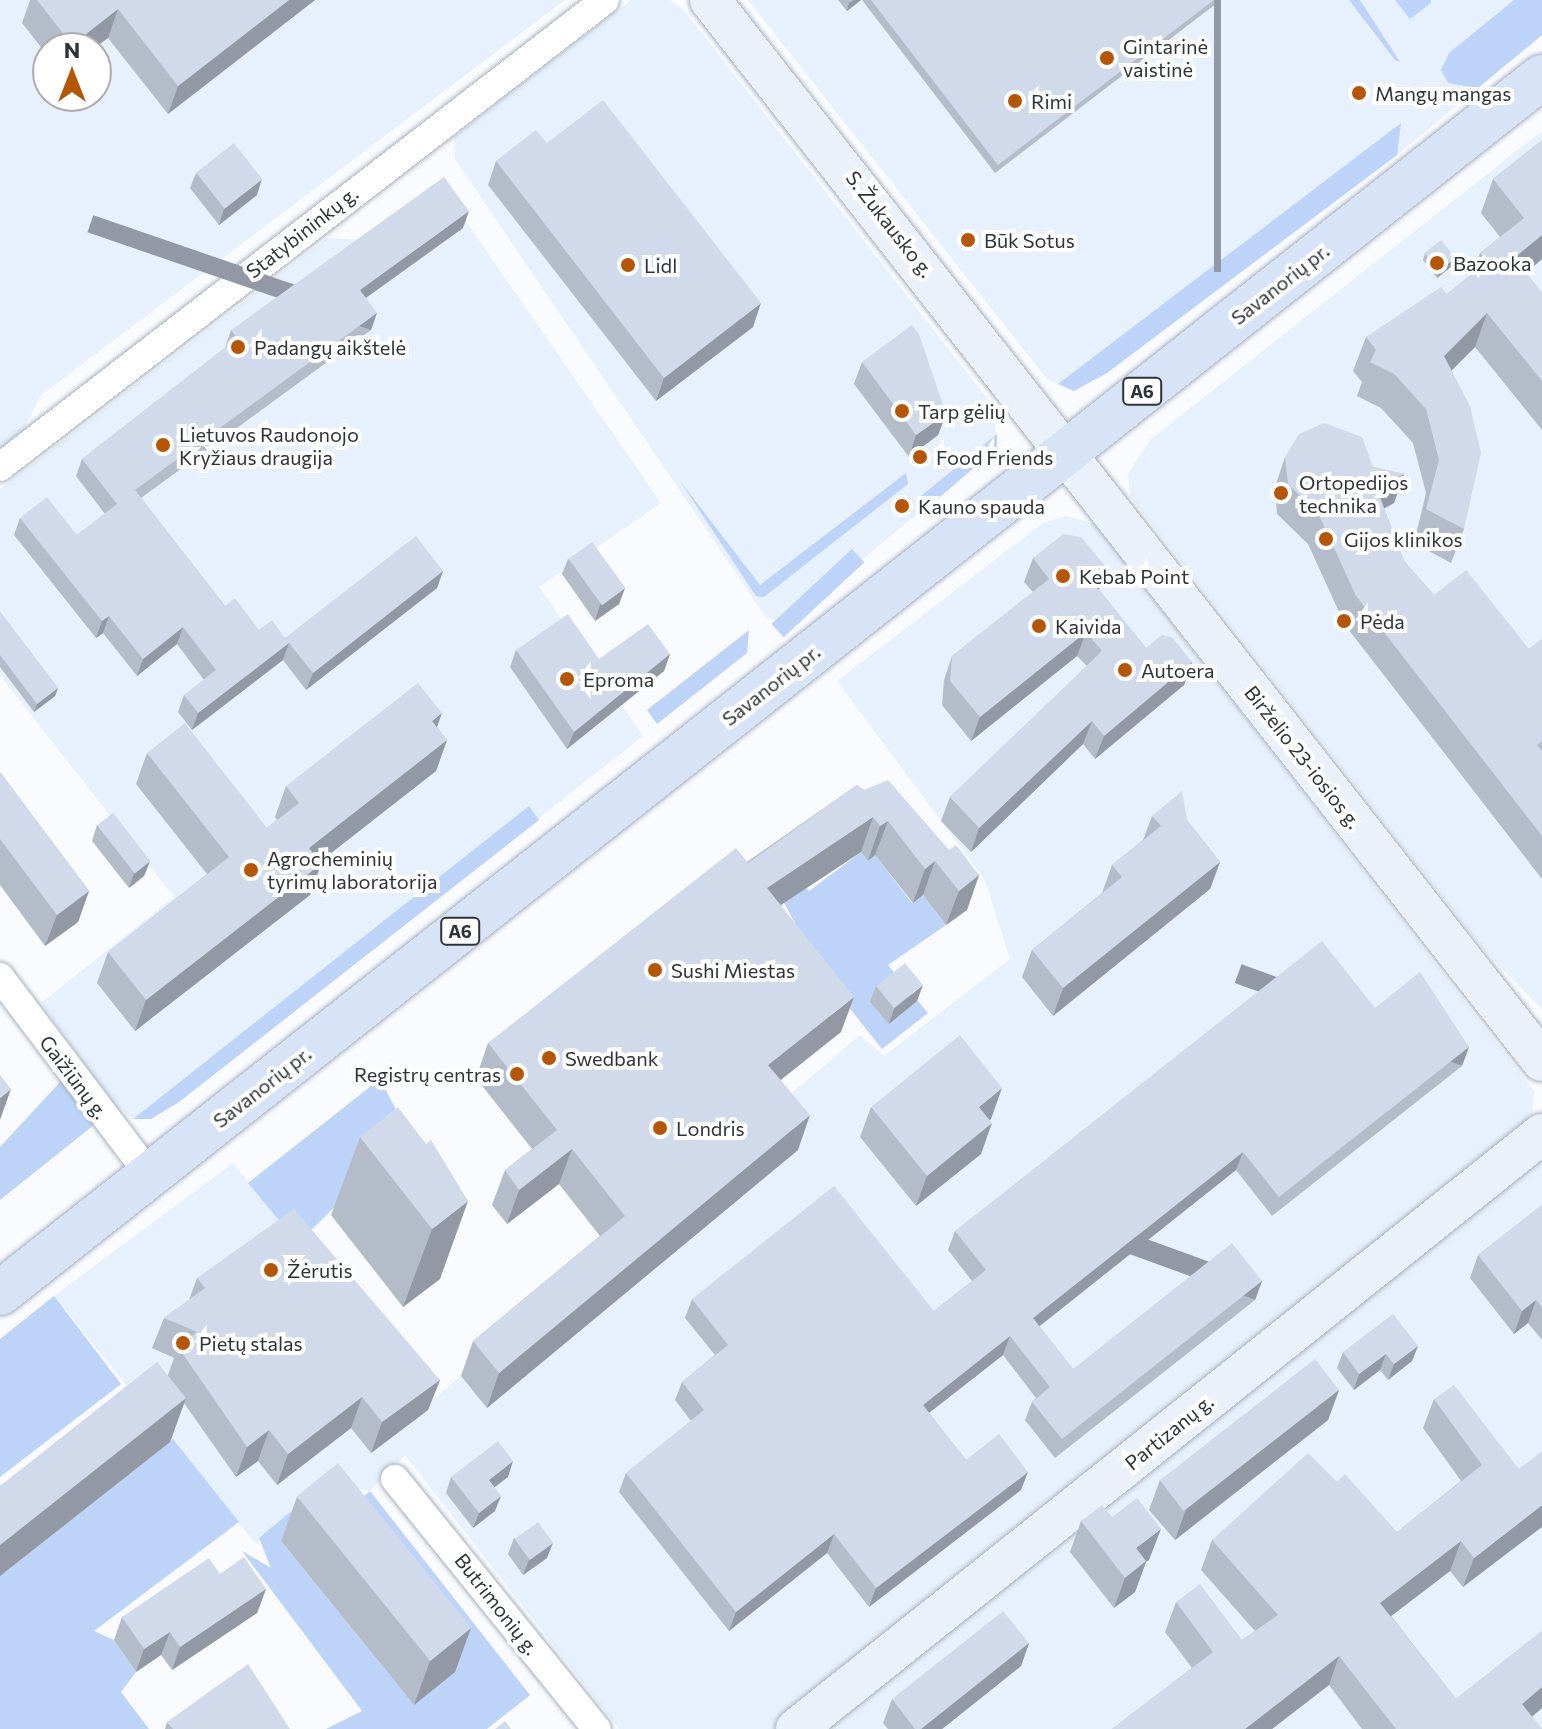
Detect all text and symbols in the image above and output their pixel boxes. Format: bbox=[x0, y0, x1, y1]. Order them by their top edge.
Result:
north arrow bbox=[32, 32, 112, 112]
place label: Gintarinė vaistinė bbox=[1123, 34, 1208, 81]
text: N bbox=[64, 36, 80, 63]
marker: Gintarinė vaistinė bbox=[1098, 49, 1116, 67]
place label: Mangų mangas bbox=[1375, 81, 1511, 105]
marker: Mangų mangas bbox=[1350, 84, 1368, 102]
place label: Rimi bbox=[1031, 89, 1072, 113]
marker: Rimi bbox=[1006, 92, 1024, 110]
street label: S. Žukausko g. bbox=[841, 166, 939, 282]
street label: Statybininkų g. bbox=[241, 181, 363, 283]
place label: Būk Sotus bbox=[984, 228, 1075, 252]
marker: Būk Sotus bbox=[959, 231, 977, 249]
street label: Savanorių pr. bbox=[1226, 238, 1334, 330]
place label: Bazooka bbox=[1453, 251, 1531, 275]
place label: Lidl bbox=[644, 253, 677, 277]
marker: Bazooka bbox=[1428, 254, 1446, 272]
marker: Lidl bbox=[619, 256, 637, 274]
place label: Padangų aikštelė bbox=[254, 335, 406, 359]
marker: Padangų aikštelė bbox=[229, 338, 247, 356]
road number: A6 bbox=[1122, 377, 1162, 405]
place label: Tarp gėlių bbox=[918, 399, 1006, 423]
marker: Tarp gėlių bbox=[893, 402, 911, 420]
place label: Lietuvos Raudonojo Kryžiaus draugija bbox=[179, 422, 359, 469]
marker: Lietuvos Raudonojo Kryžiaus draugija bbox=[154, 436, 172, 454]
place label: Food Friends bbox=[936, 445, 1053, 469]
marker: Food Friends bbox=[911, 448, 929, 466]
place label: Ortopedijos technika bbox=[1299, 470, 1408, 517]
marker: Ortopedijos technika bbox=[1270, 482, 1292, 504]
place label: Kauno spauda bbox=[918, 494, 1045, 518]
marker: Kauno spauda bbox=[893, 497, 911, 515]
place label: Gijos klinikos bbox=[1344, 527, 1462, 551]
marker: Gijos klinikos bbox=[1315, 528, 1337, 550]
place label: Kebab Point bbox=[1079, 564, 1189, 588]
marker: Kebab Point bbox=[1054, 567, 1072, 585]
place label: Pėda bbox=[1360, 609, 1405, 633]
marker: Pėda bbox=[1335, 612, 1353, 630]
place label: Kaivida bbox=[1055, 614, 1121, 638]
marker: Kaivida bbox=[1030, 617, 1048, 635]
street label: Savanorių pr. bbox=[717, 639, 825, 731]
place label: Autoera bbox=[1141, 658, 1215, 682]
marker: Autoera bbox=[1116, 661, 1134, 679]
place label: Eproma bbox=[583, 667, 654, 691]
marker: Eproma bbox=[558, 670, 576, 688]
street label: Birželio 23-iosios g. bbox=[1240, 681, 1366, 833]
place label: Agrocheminių tyrimų laboratorija bbox=[267, 846, 437, 893]
marker: Agrocheminių tyrimų laboratorija bbox=[242, 861, 260, 879]
road number: A6 bbox=[440, 917, 480, 945]
place label: Sushi Miestas bbox=[671, 958, 795, 982]
marker: Sushi Miestas bbox=[646, 961, 664, 979]
street label: Gaižiūnų g. bbox=[35, 1030, 113, 1124]
street label: Savanorių pr. bbox=[208, 1041, 316, 1133]
place label: Swedbank bbox=[565, 1046, 659, 1070]
marker: Swedbank bbox=[540, 1049, 558, 1067]
place label: Registrų centras bbox=[354, 1062, 501, 1086]
marker: Registrų centras bbox=[508, 1065, 526, 1083]
place label: Londris bbox=[676, 1116, 745, 1140]
marker: Londris bbox=[651, 1119, 669, 1137]
place label: Žėrutis bbox=[287, 1258, 353, 1282]
marker: Žėrutis bbox=[262, 1261, 280, 1279]
place label: Pietų stalas bbox=[199, 1331, 303, 1355]
marker: Pietų stalas bbox=[174, 1334, 192, 1352]
street label: Partizanų g. bbox=[1120, 1389, 1218, 1475]
street label: Butrimonių g. bbox=[450, 1549, 544, 1659]

